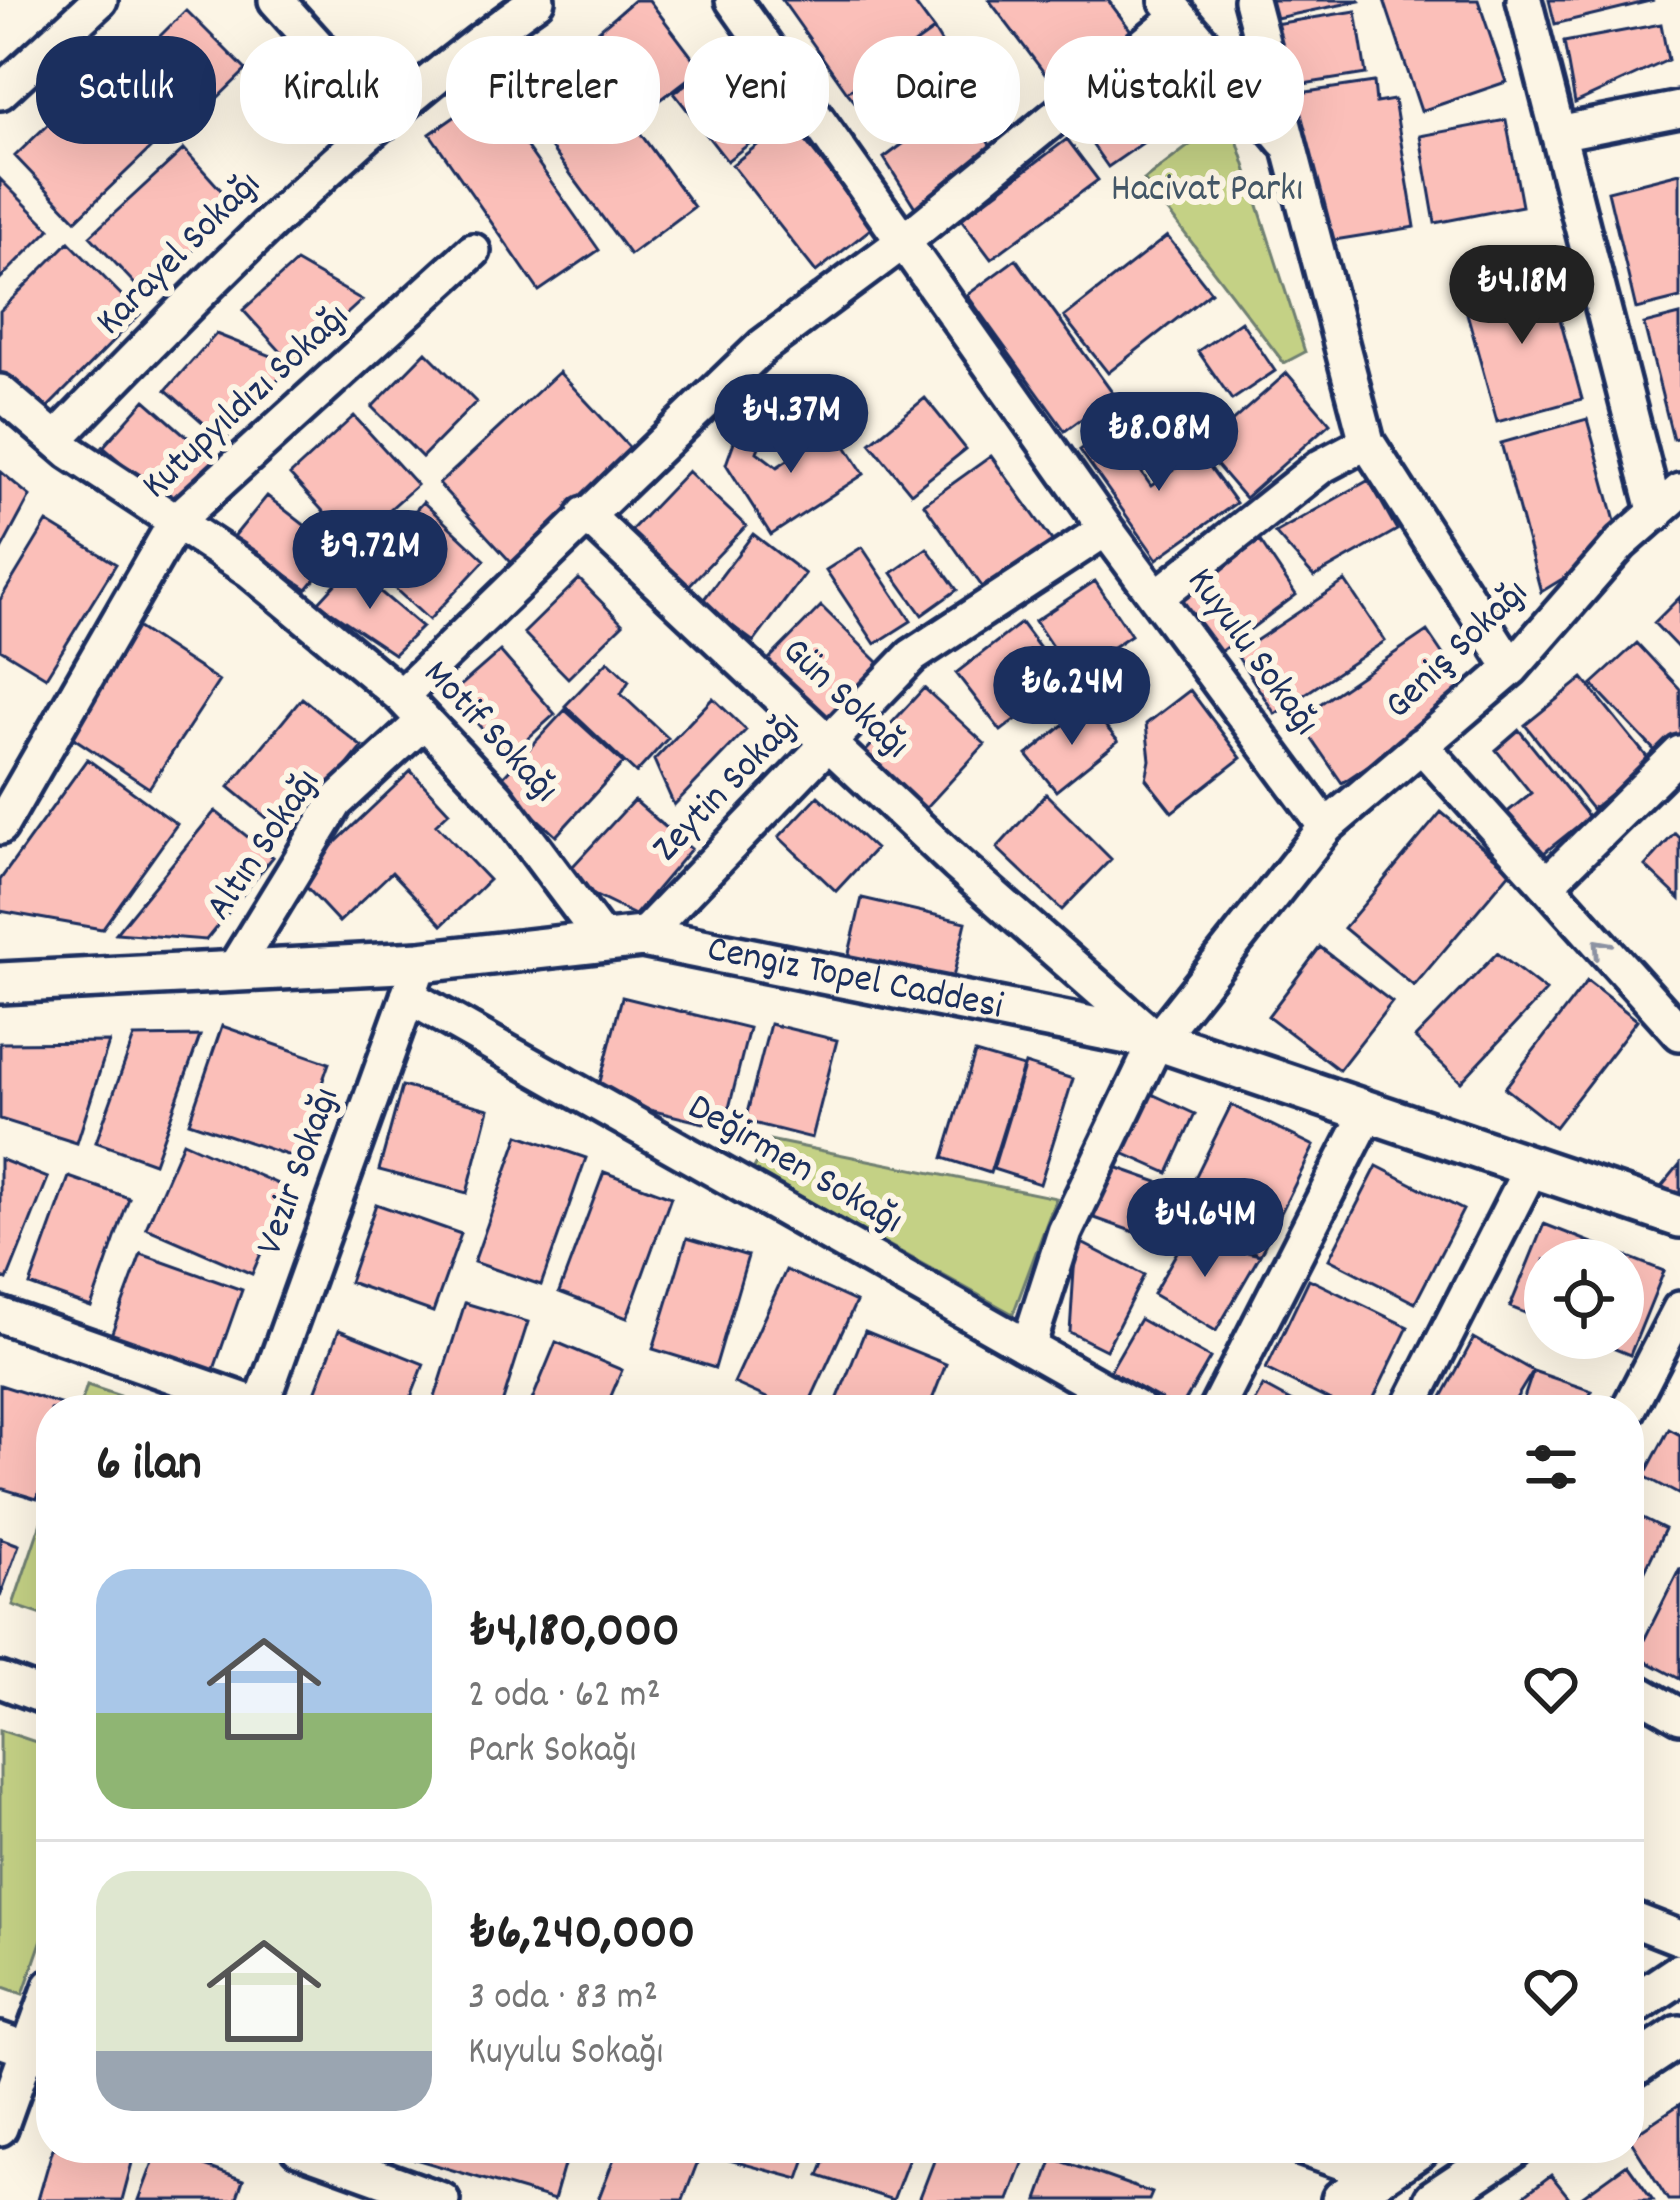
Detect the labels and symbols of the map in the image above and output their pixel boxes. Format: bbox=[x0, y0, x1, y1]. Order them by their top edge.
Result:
street label: Karayel Sokağı bbox=[85, 160, 275, 350]
park label: Hacivat Parkı bbox=[1111, 164, 1303, 219]
pin: ₺4.18M bbox=[1424, 245, 1620, 347]
street label: Kutupyıldızı Sokağı bbox=[131, 292, 363, 514]
pin: ₺4.37M bbox=[693, 374, 889, 476]
pin: ₺8.08M bbox=[1061, 392, 1257, 494]
pin: ₺9.72M bbox=[272, 510, 468, 612]
street label: Kuyulu Sokağı bbox=[1171, 558, 1331, 748]
street label: Geniş Sokağı bbox=[1374, 568, 1542, 734]
street label: Gün Sokağı bbox=[768, 627, 920, 773]
pin: ₺6.24M bbox=[974, 646, 1170, 748]
street label: Motif Sokağı bbox=[408, 649, 570, 817]
street label: Zeytin Sokağı bbox=[642, 700, 814, 876]
street label: Altın Sokağı bbox=[194, 759, 336, 933]
street label: Cengiz Topel Caddesi bbox=[702, 923, 1007, 1036]
one-way arrow bbox=[1594, 939, 1615, 960]
street label: Vezir Sokağı bbox=[244, 1081, 356, 1263]
street label: Değirmen Sokağı bbox=[676, 1082, 912, 1250]
pin: ₺4.64M bbox=[1107, 1178, 1303, 1280]

